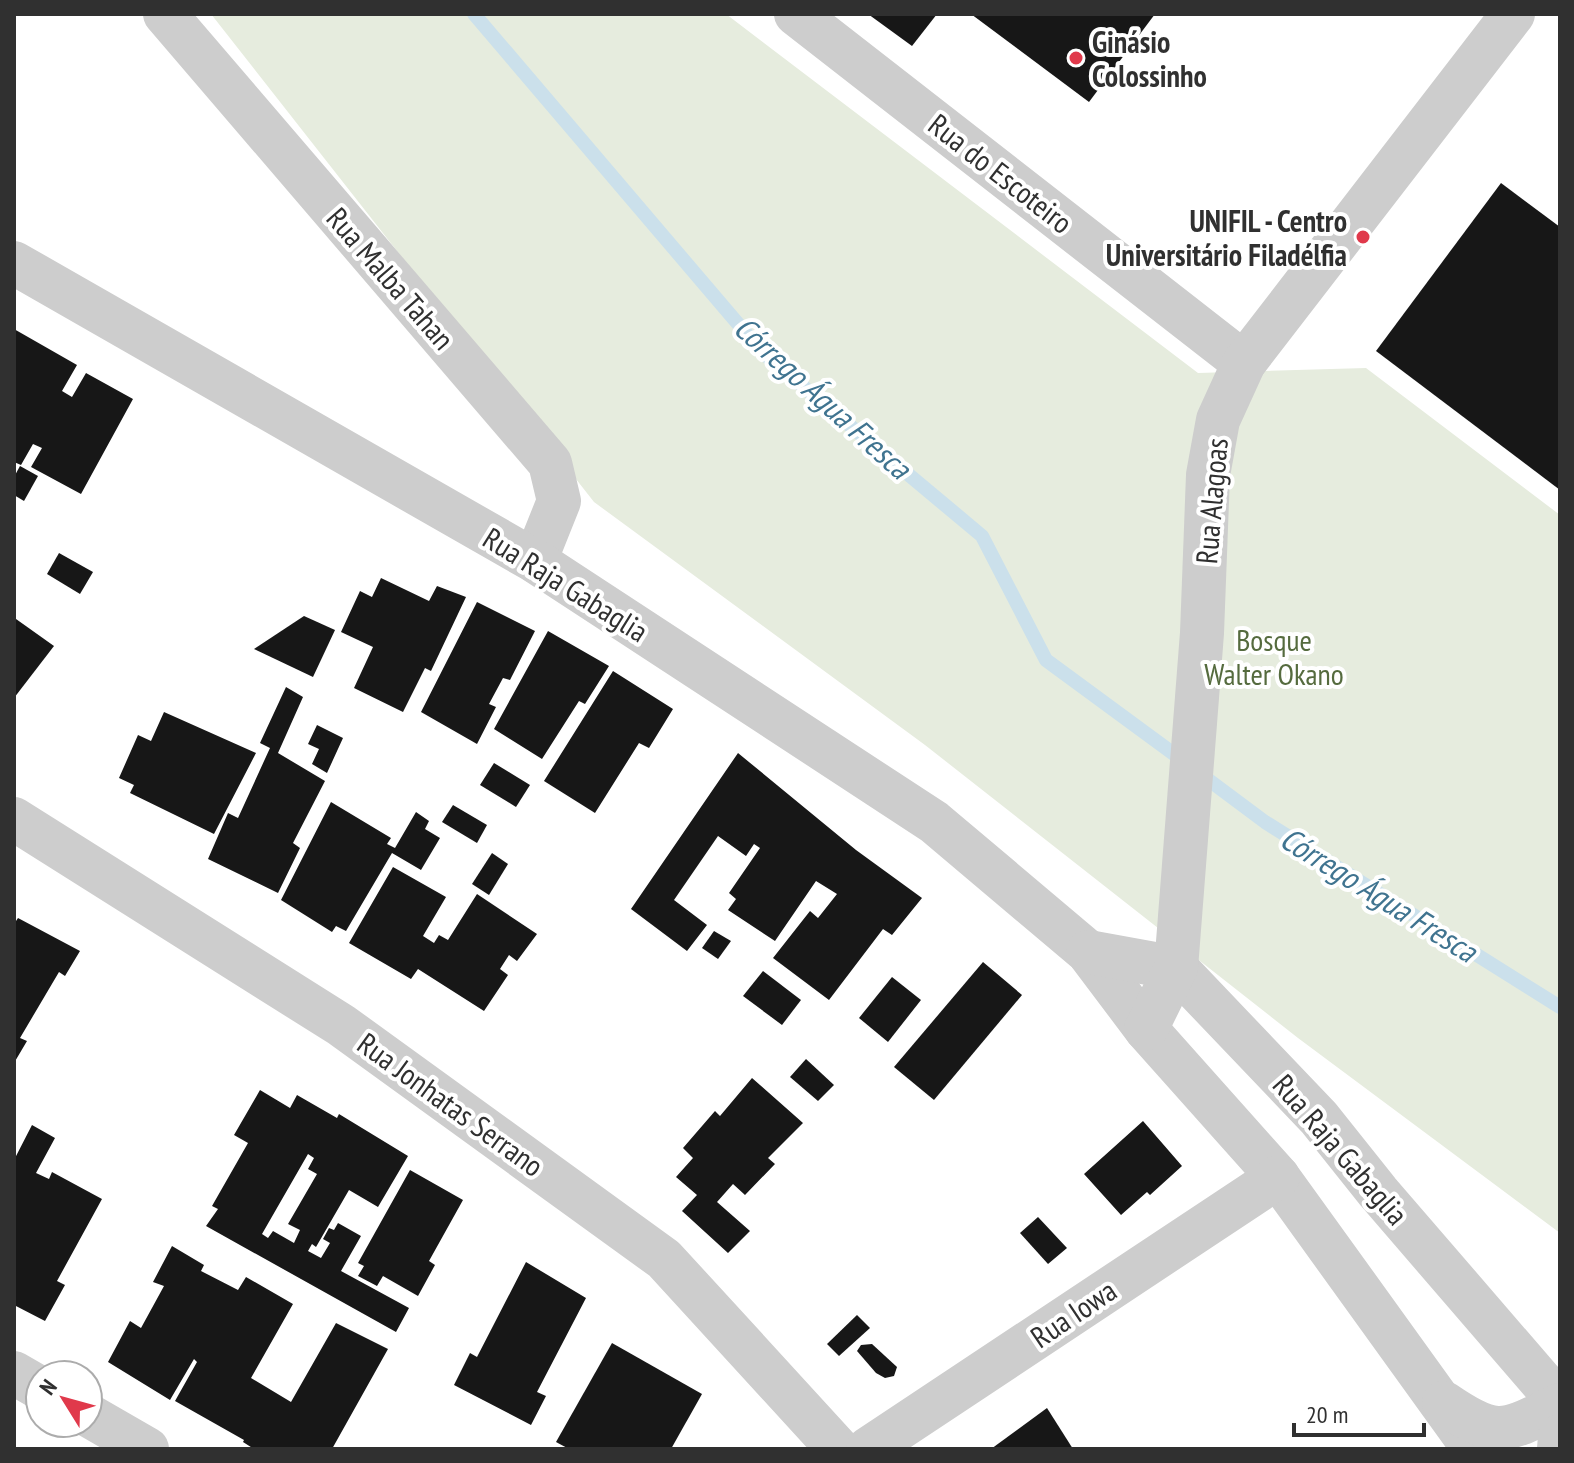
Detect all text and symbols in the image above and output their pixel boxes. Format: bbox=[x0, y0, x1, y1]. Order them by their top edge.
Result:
place label: Ginásio Colossinho bbox=[1092, 22, 1207, 95]
marker: Ginásio Colossinho bbox=[1067, 49, 1085, 67]
street label: Rua do Escoteiro bbox=[921, 105, 1081, 241]
street label: Rua Malba Tahan bbox=[319, 199, 463, 357]
place label: UNIFIL - Centro Universitário Filadélfia bbox=[1106, 201, 1347, 274]
marker: UNIFIL - Centro Universitário Filadélfia bbox=[1354, 228, 1372, 246]
water label: Córrego Água Fresca bbox=[726, 306, 922, 489]
street label: Rua Alagoas bbox=[1186, 436, 1236, 566]
street label: Rua Raja Gabaglia bbox=[476, 518, 656, 650]
park label: Bosque Walter Okano bbox=[1204, 620, 1344, 693]
water label: Córrego Água Fresca bbox=[1273, 817, 1487, 972]
street label: Rua Jonhatas Serrano bbox=[350, 1023, 552, 1185]
street label: Rua Raja Gabaglia bbox=[1265, 1066, 1417, 1232]
street label: Rua Iowa bbox=[1023, 1270, 1123, 1356]
north arrow bbox=[24, 1359, 104, 1439]
text: N bbox=[33, 1374, 63, 1400]
scale bar bbox=[1294, 1387, 1424, 1437]
text: 20 m bbox=[1306, 1399, 1348, 1430]

